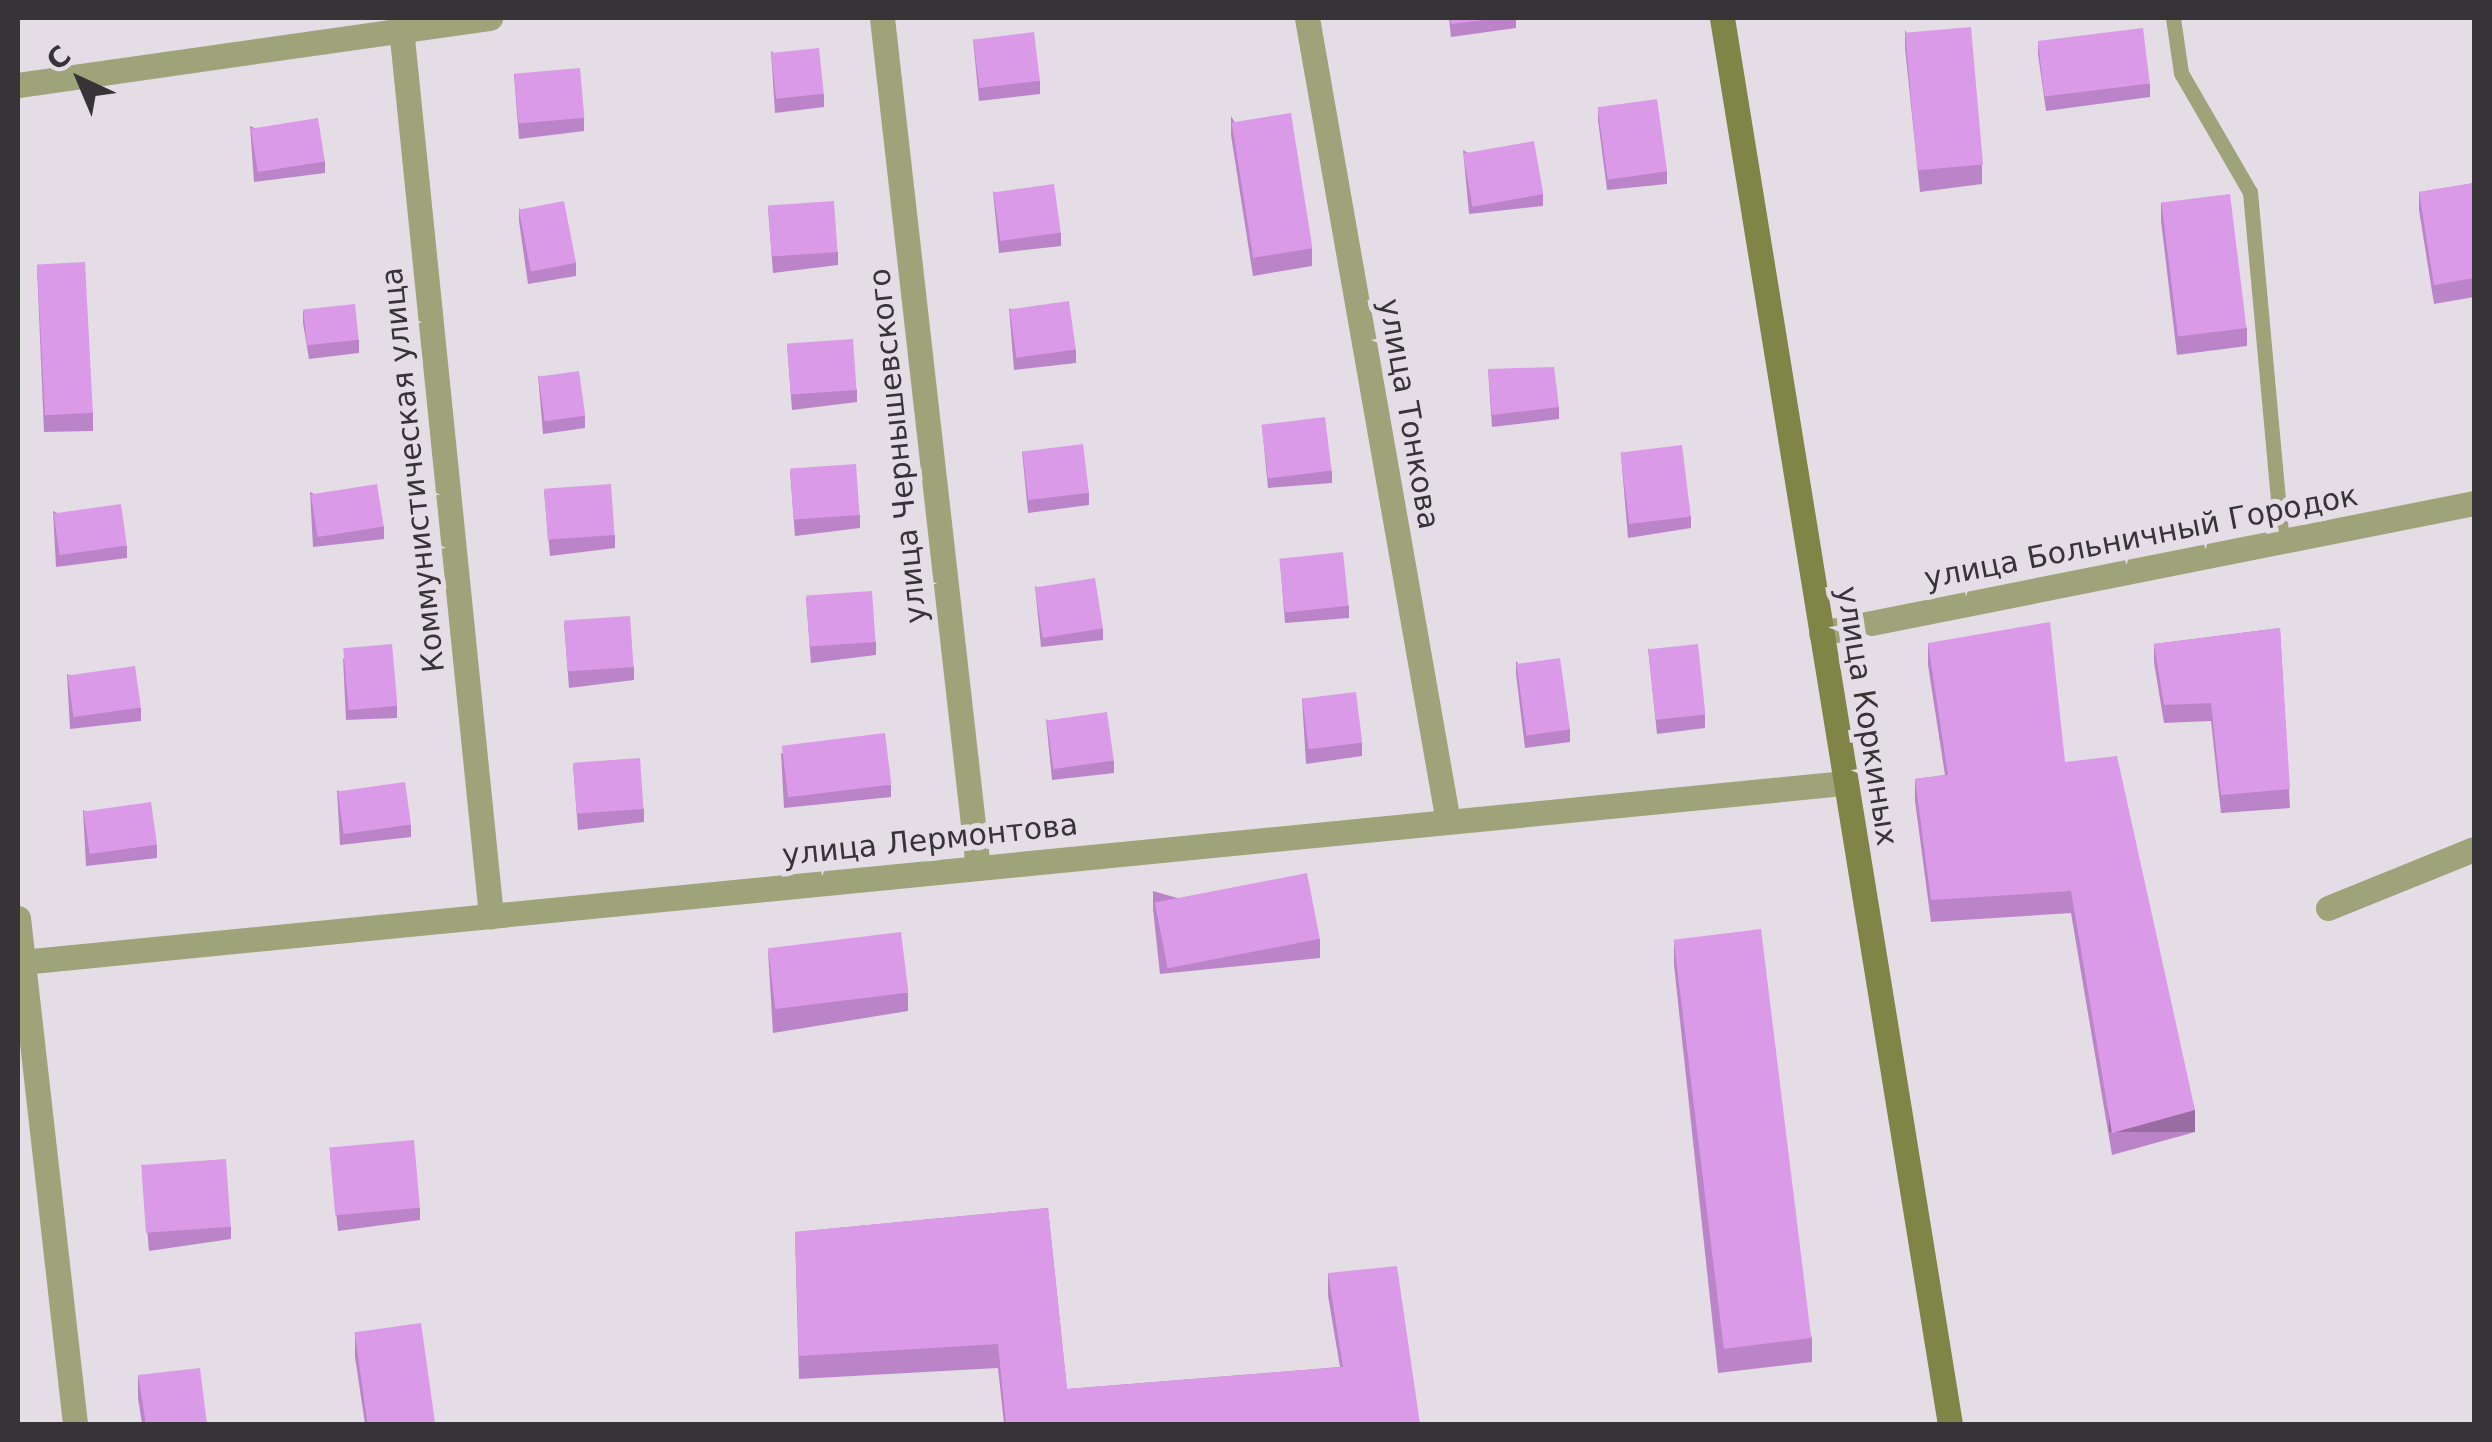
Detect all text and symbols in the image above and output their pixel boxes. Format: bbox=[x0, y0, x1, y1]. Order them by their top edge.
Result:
north arrow bbox=[30, 30, 130, 130]
text: С bbox=[40, 39, 78, 77]
street label: Коммунистическая улица bbox=[374, 266, 452, 674]
street label: улица Чернышевского bbox=[861, 267, 935, 625]
street label: улица Тонкова bbox=[1371, 296, 1447, 532]
street label: улица Больничный Городок bbox=[1921, 477, 2361, 597]
street label: улица Коркиных bbox=[1829, 584, 1905, 848]
street label: улица Лермонтова bbox=[780, 807, 1080, 873]

